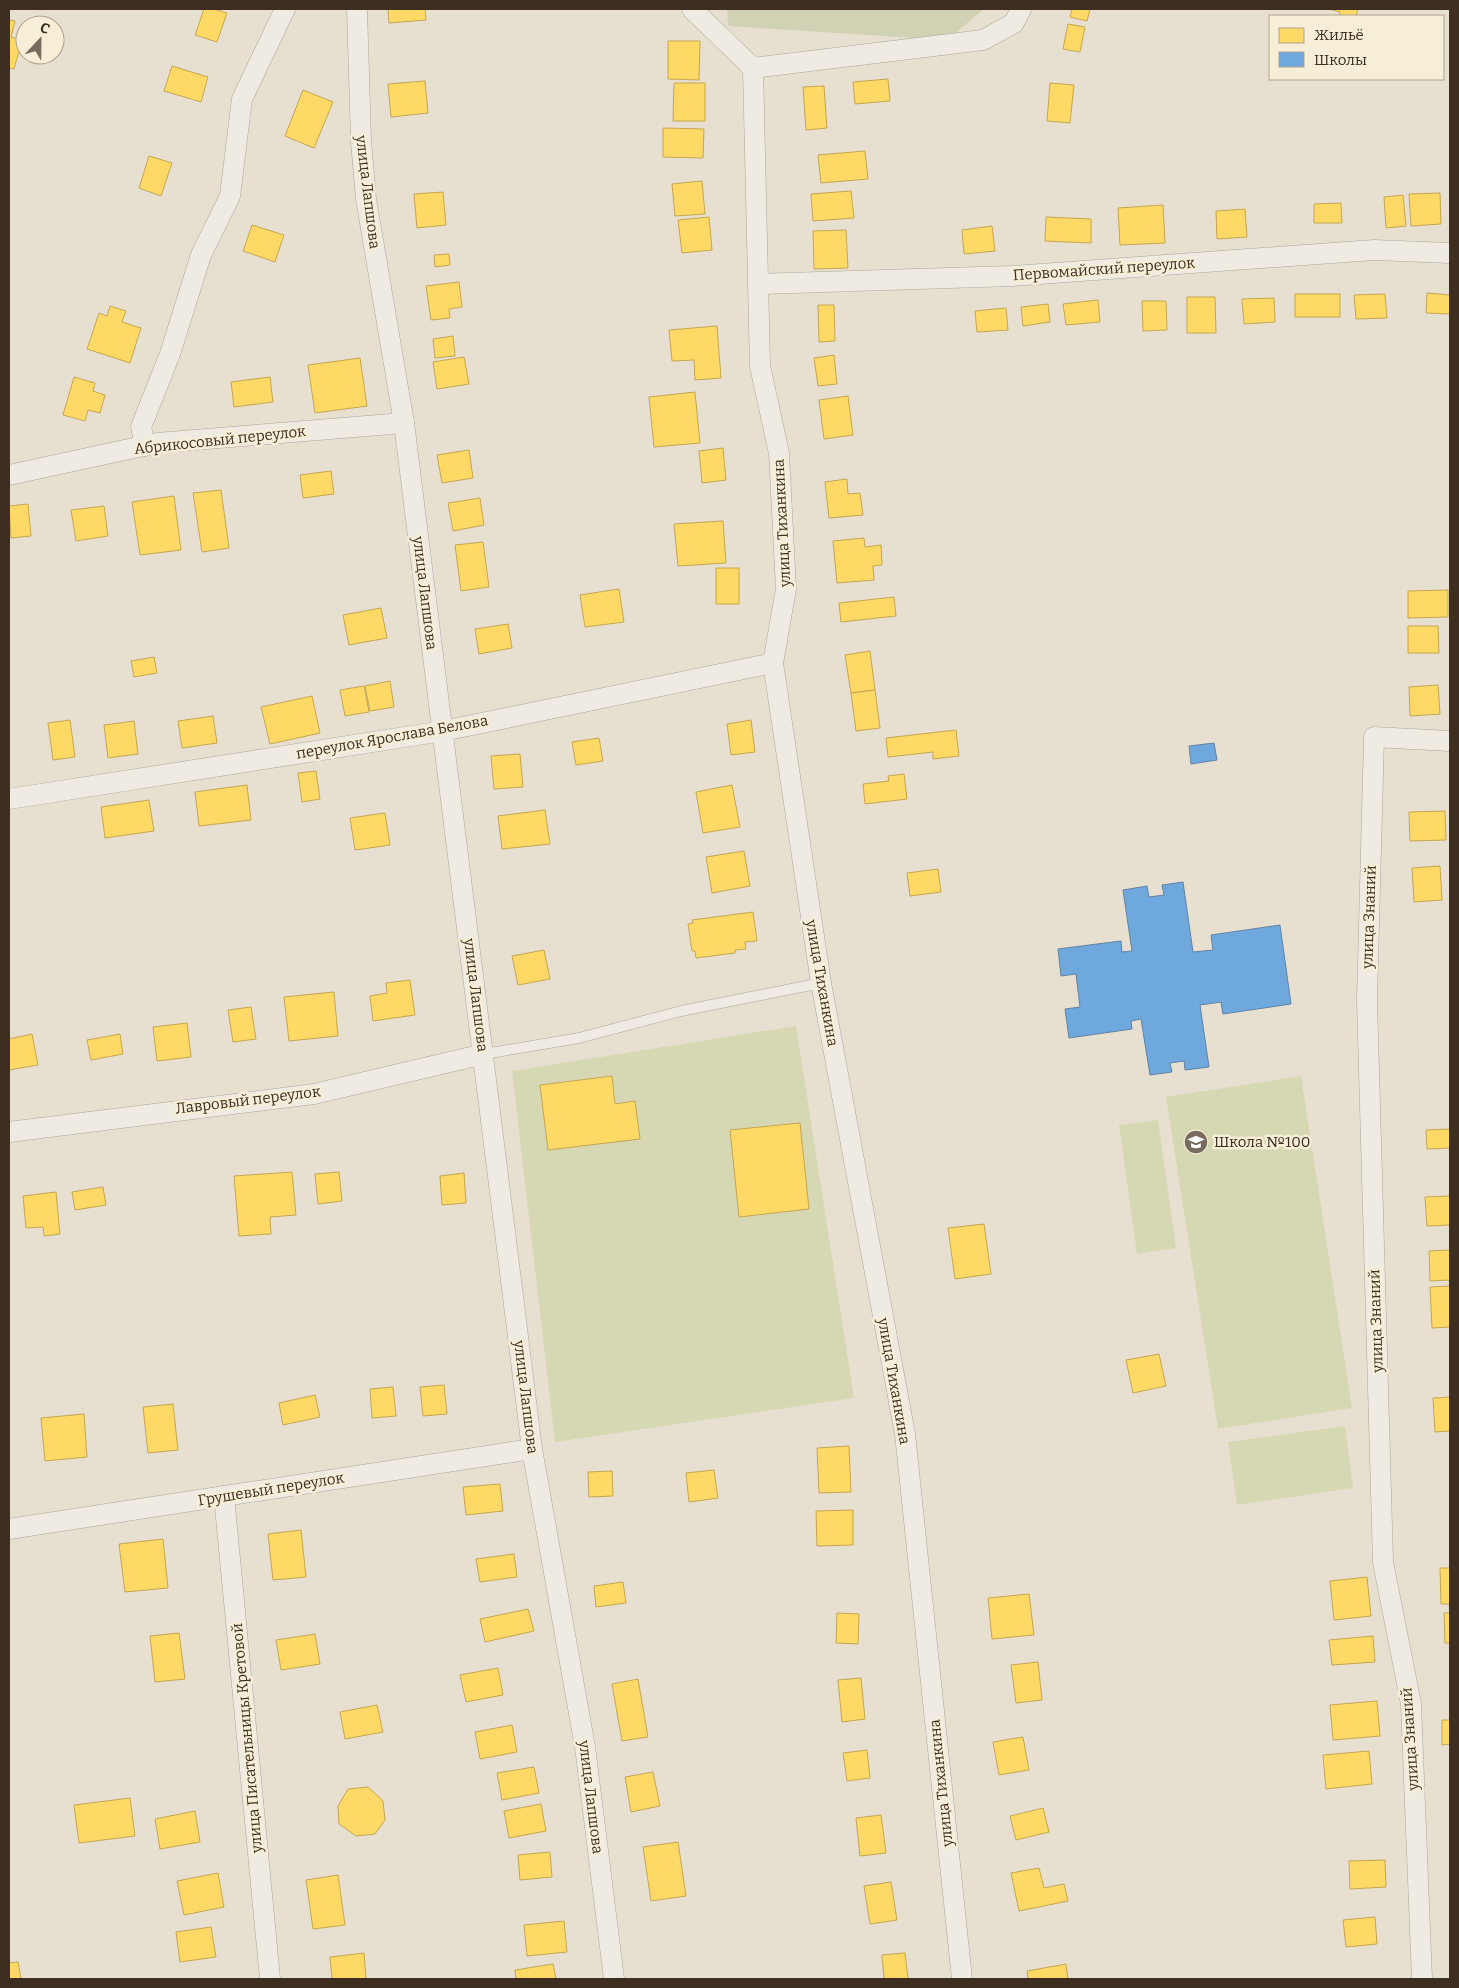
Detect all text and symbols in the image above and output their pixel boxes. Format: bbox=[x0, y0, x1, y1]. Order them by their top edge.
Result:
north arrow bbox=[15, 15, 65, 65]
legend bbox=[1269, 15, 1444, 80]
text: С bbox=[37, 19, 52, 38]
text: Жильё bbox=[1314, 26, 1364, 44]
text: Школы bbox=[1314, 51, 1367, 69]
street label: улица Лапшова bbox=[352, 133, 384, 250]
street label: Первомайский переулок bbox=[1012, 254, 1196, 284]
street label: Абрикосовый переулок bbox=[133, 422, 307, 458]
street label: улица Тиханкина bbox=[770, 459, 794, 588]
street label: улица Лапшова bbox=[409, 534, 441, 651]
street label: переулок Ярослава Белова bbox=[295, 711, 489, 763]
street label: улица Знаний bbox=[1358, 865, 1380, 970]
street label: улица Тиханкина bbox=[802, 917, 842, 1048]
street label: улица Лапшова bbox=[460, 936, 492, 1053]
street label: Лавровый переулок bbox=[174, 1082, 322, 1118]
school or university icon: Школа №100 bbox=[1183, 1129, 1209, 1155]
place label: Школа №100 bbox=[1214, 1133, 1310, 1151]
street label: улица Знаний bbox=[1365, 1269, 1387, 1374]
street label: улица Тиханкина bbox=[874, 1315, 914, 1446]
street label: улица Лапшова bbox=[510, 1338, 542, 1455]
street label: Грушевый переулок bbox=[197, 1469, 346, 1509]
street label: улица Писательницы Кретовой bbox=[228, 1622, 266, 1855]
street label: улица Знаний bbox=[1397, 1687, 1423, 1792]
street label: улица Тиханкина bbox=[925, 1718, 957, 1849]
street label: улица Лапшова bbox=[575, 1738, 607, 1855]

